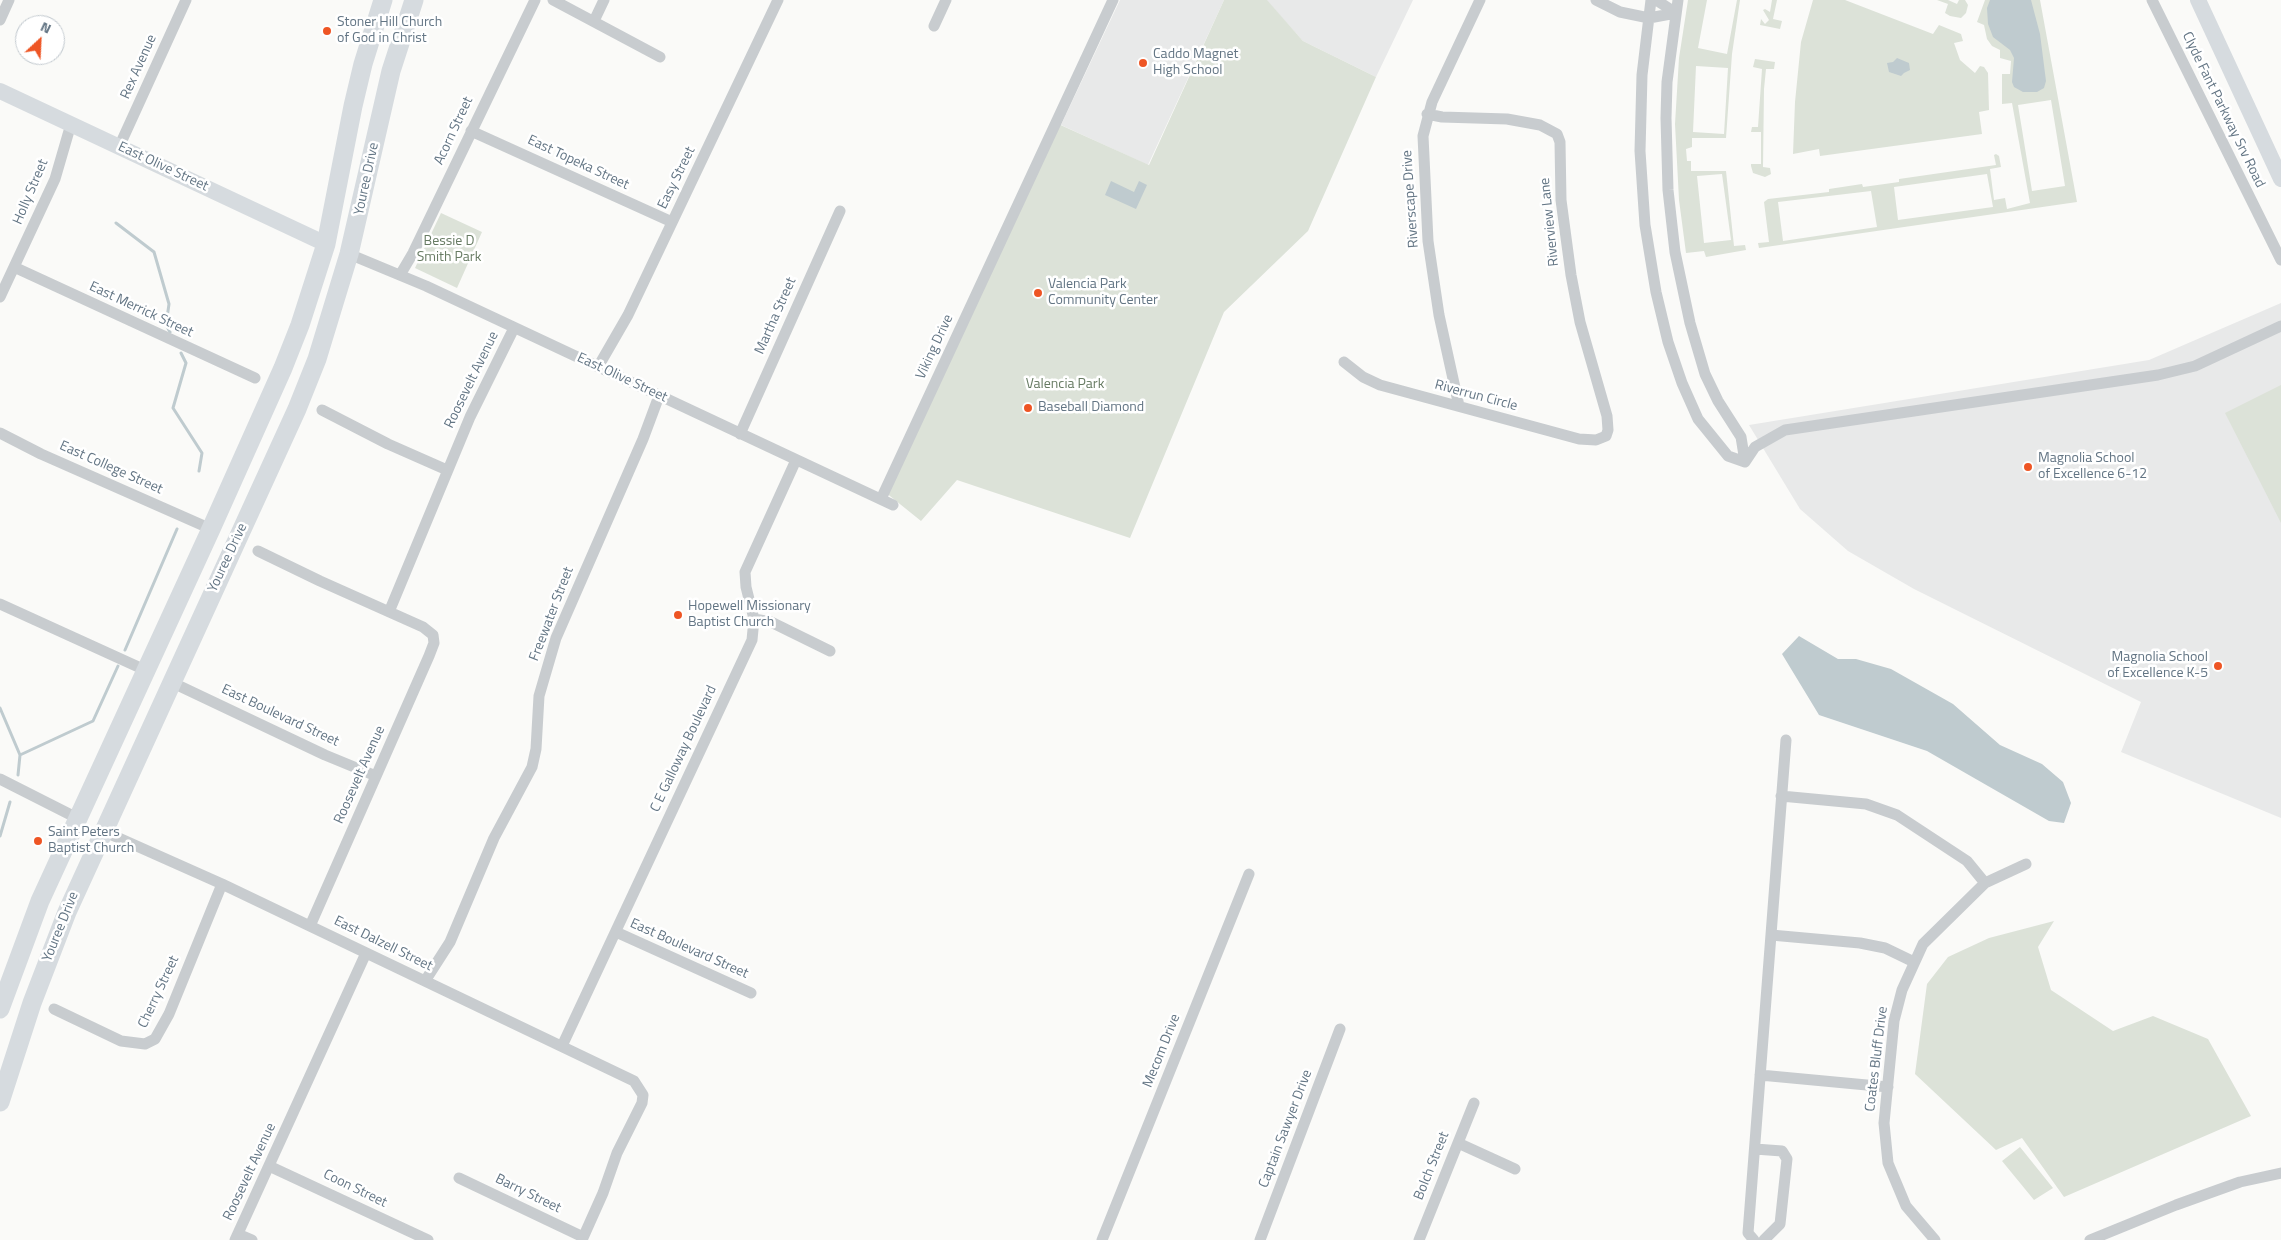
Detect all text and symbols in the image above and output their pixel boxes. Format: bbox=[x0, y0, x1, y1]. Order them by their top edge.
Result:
north arrow bbox=[15, 15, 65, 65]
text: N bbox=[37, 15, 55, 38]
place label: Stoner Hill Church of God in Christ bbox=[337, 15, 442, 48]
marker: Stoner Hill Church of God in Christ bbox=[321, 25, 333, 37]
street label: Clyde Fant Parkway Srv Road bbox=[2178, 29, 2268, 191]
street label: Rex Avenue bbox=[117, 32, 161, 102]
place label: Caddo Magnet High School bbox=[1153, 47, 1238, 80]
marker: Caddo Magnet High School bbox=[1137, 57, 1149, 69]
street label: Acorn Street bbox=[431, 94, 477, 168]
street label: East Topeka Street bbox=[525, 132, 631, 194]
street label: East Olive Street bbox=[115, 139, 211, 195]
street label: Youree Drive bbox=[351, 141, 383, 217]
street label: Easy Street bbox=[655, 144, 699, 212]
street label: Riverscape Drive bbox=[1399, 150, 1423, 248]
street label: Holly Street bbox=[10, 157, 52, 227]
street label: Riverview Lane bbox=[1537, 177, 1563, 267]
park label: Bessie D Smith Park bbox=[417, 234, 481, 266]
street label: Martha Street bbox=[752, 275, 800, 357]
place label: Valencia Park Community Center bbox=[1048, 277, 1158, 310]
street label: East Merrick Street bbox=[86, 279, 196, 341]
marker: Valencia Park Community Center bbox=[1032, 287, 1044, 299]
street label: Viking Drive bbox=[913, 312, 957, 382]
street label: Roosevelt Avenue bbox=[441, 329, 503, 431]
street label: East Olive Street bbox=[574, 350, 670, 406]
park label: Valencia Park bbox=[1026, 377, 1104, 393]
street label: Riverrun Circle bbox=[1433, 377, 1519, 415]
place label: Baseball Diamond bbox=[1038, 400, 1144, 416]
marker: Baseball Diamond bbox=[1022, 402, 1034, 414]
street label: East College Street bbox=[57, 438, 165, 498]
place label: Magnolia School of Excellence 6-12 bbox=[2038, 451, 2147, 484]
marker: Magnolia School of Excellence 6-12 bbox=[2022, 461, 2034, 473]
street label: Youree Drive bbox=[205, 521, 251, 595]
street label: Freewater Street bbox=[526, 565, 578, 663]
place label: Hopewell Missionary Baptist Church bbox=[688, 599, 811, 632]
marker: Hopewell Missionary Baptist Church bbox=[672, 609, 684, 621]
place label: Magnolia School of Excellence K-5 bbox=[2107, 650, 2208, 682]
marker: Magnolia School of Excellence K-5 bbox=[2212, 660, 2224, 672]
street label: East Boulevard Street bbox=[219, 681, 341, 751]
street label: C E Galloway Boulevard bbox=[647, 683, 721, 815]
street label: Roosevelt Avenue bbox=[331, 723, 389, 827]
place label: Saint Peters Baptist Church bbox=[48, 825, 134, 858]
marker: Saint Peters Baptist Church bbox=[32, 835, 44, 847]
street label: Youree Drive bbox=[39, 890, 83, 964]
street label: East Dalzell Street bbox=[331, 913, 435, 975]
street label: East Boulevard Street bbox=[627, 915, 751, 983]
street label: Cherry Street bbox=[135, 953, 183, 1031]
street label: Coates Bluff Drive bbox=[1862, 1006, 1892, 1112]
street label: Mecom Drive bbox=[1140, 1012, 1184, 1090]
street label: Captain Sawyer Drive bbox=[1256, 1068, 1316, 1190]
street label: Roosevelt Avenue bbox=[220, 1121, 280, 1223]
street label: Bolch Street bbox=[1411, 1129, 1453, 1203]
street label: Coon Street bbox=[320, 1166, 390, 1212]
street label: Barry Street bbox=[492, 1171, 564, 1217]

